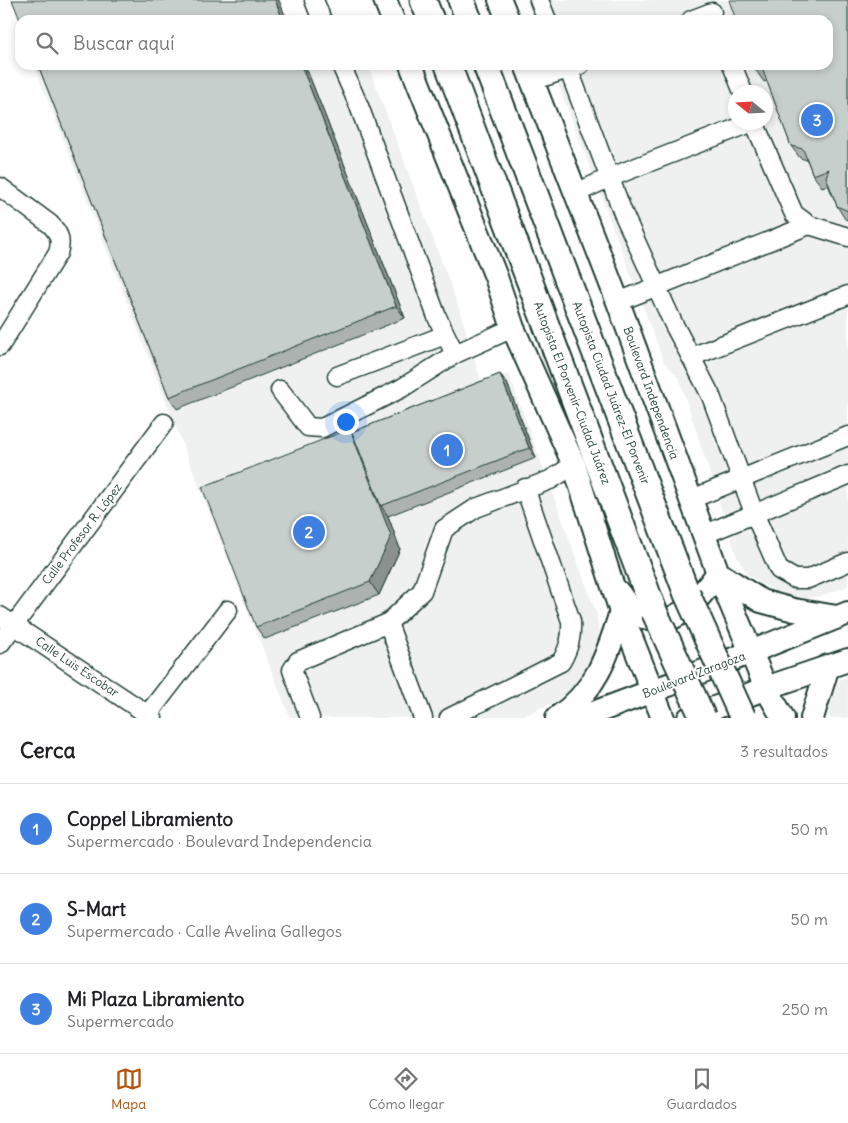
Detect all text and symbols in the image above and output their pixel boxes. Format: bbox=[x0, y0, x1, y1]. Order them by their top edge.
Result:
search box bbox=[15, 15, 833, 70]
icon: search bbox=[33, 29, 61, 57]
text: Buscar aquí bbox=[73, 31, 174, 55]
north arrow bbox=[728, 85, 773, 130]
pin: 3 bbox=[801, 101, 833, 139]
street label: Autopista El Porvenir-Ciudad Juárez bbox=[531, 299, 614, 487]
street label: Autopista Ciudad Juárez-El Porvenir bbox=[570, 299, 653, 487]
street label: Boulevard Independencia bbox=[620, 325, 682, 461]
your location bbox=[333, 409, 359, 435]
pin: 1 bbox=[431, 431, 463, 469]
street label: Calle Profesor R. López bbox=[39, 480, 125, 587]
pin: 2 bbox=[293, 513, 325, 551]
street label: Calle Luis Escobar bbox=[33, 633, 122, 700]
street label: Boulevard Zaragoza bbox=[640, 648, 747, 701]
text: Cerca bbox=[20, 737, 75, 764]
text: 3 resultados bbox=[740, 741, 828, 761]
text: Coppel Libramiento bbox=[67, 807, 233, 831]
text: 1 bbox=[33, 819, 39, 839]
text: 50 m bbox=[790, 819, 828, 839]
text: Supermercado · Boulevard Independencia bbox=[67, 831, 372, 851]
text: S-Mart bbox=[67, 897, 126, 921]
text: 2 bbox=[32, 909, 40, 929]
text: 50 m bbox=[790, 909, 828, 929]
text: Supermercado · Calle Avelina Gallegos bbox=[67, 921, 342, 941]
text: Mi Plaza Libramiento bbox=[67, 987, 245, 1011]
text: 3 bbox=[31, 999, 41, 1019]
text: 250 m bbox=[782, 999, 828, 1019]
text: Supermercado bbox=[67, 1011, 174, 1031]
tab: Mapa bbox=[111, 1065, 146, 1113]
tab: Cómo llegar bbox=[369, 1065, 444, 1113]
tab: Guardados bbox=[666, 1065, 737, 1113]

